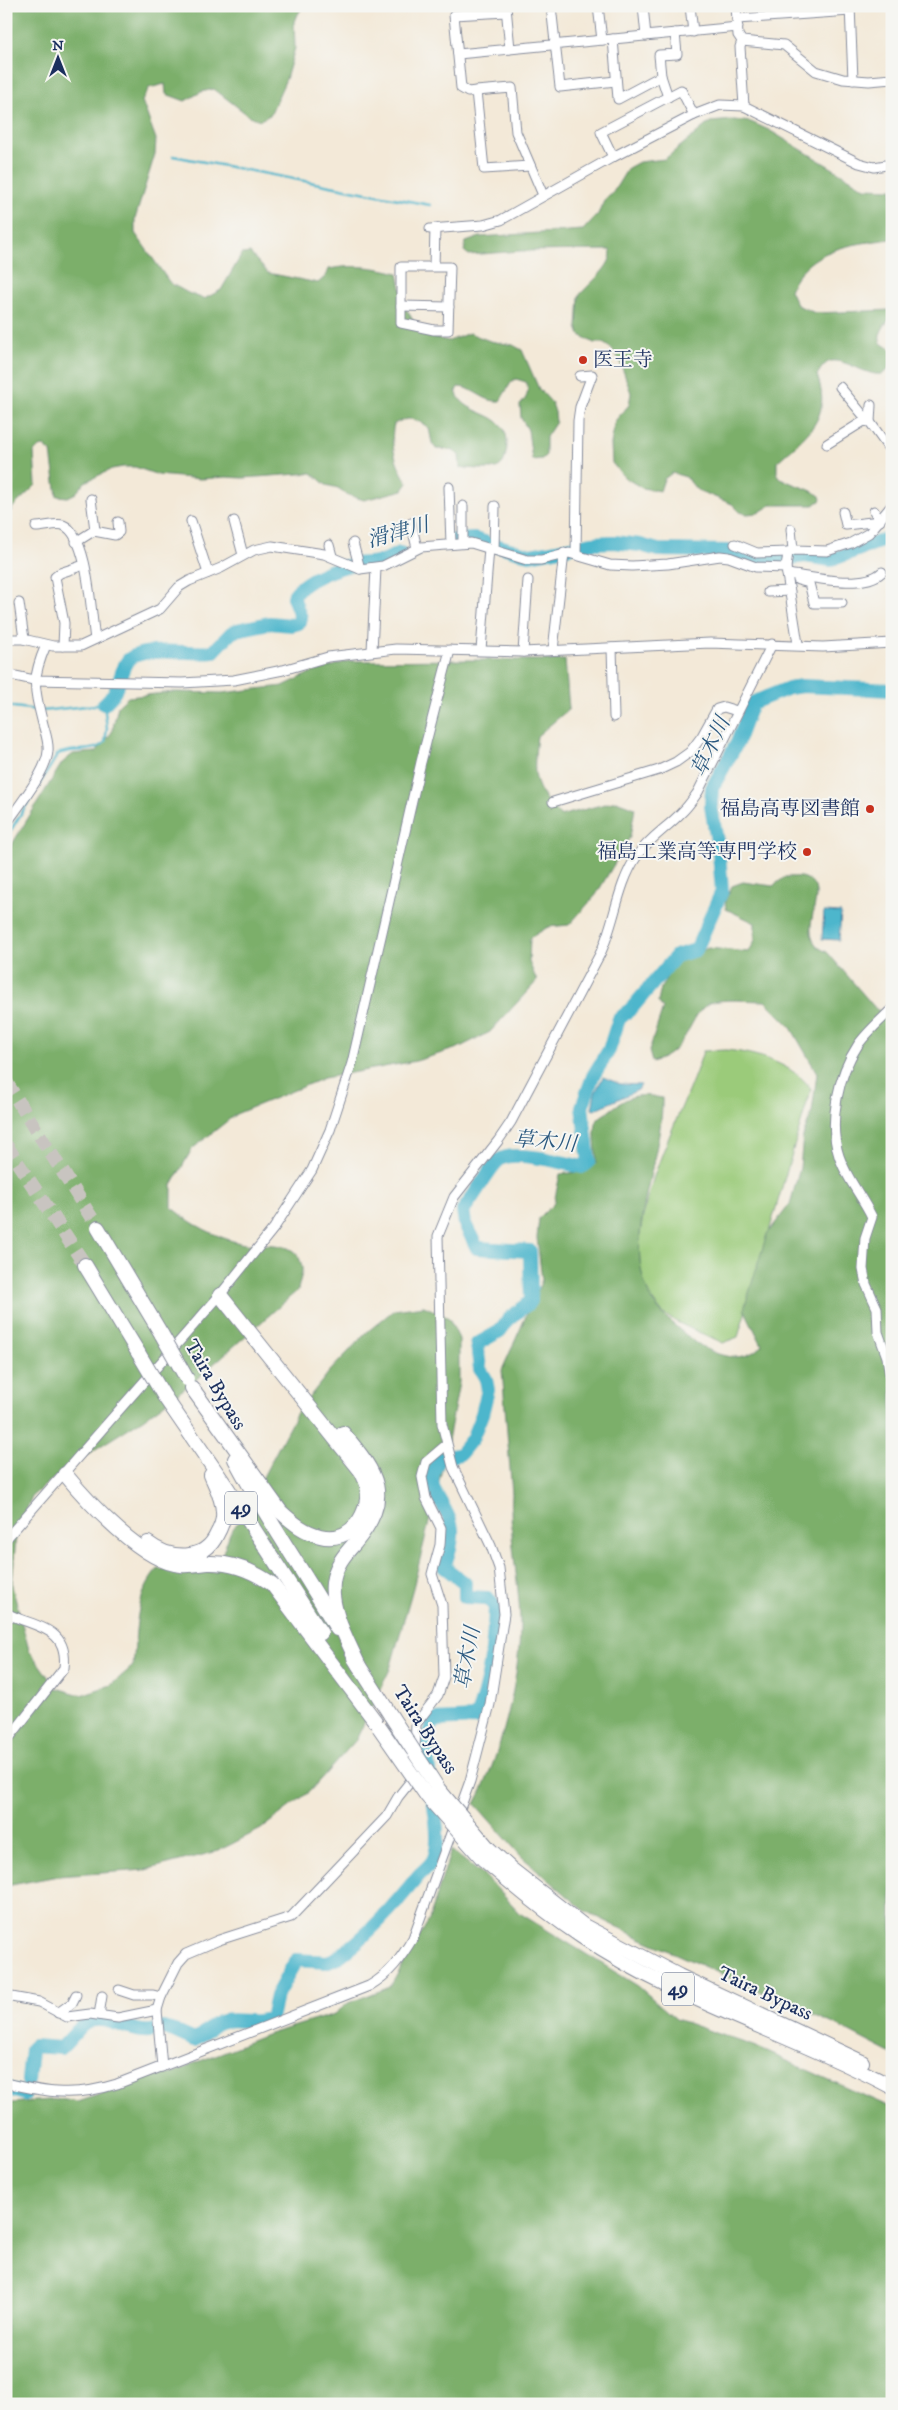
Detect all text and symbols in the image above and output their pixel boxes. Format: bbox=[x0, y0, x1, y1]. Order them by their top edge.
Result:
north arrow bbox=[32, 32, 82, 82]
text: N bbox=[52, 37, 64, 55]
place label: 医王寺 bbox=[593, 348, 653, 373]
marker: 医王寺 bbox=[577, 354, 589, 366]
water label: 滑津川 bbox=[364, 512, 434, 554]
water label: 草木川 bbox=[686, 711, 737, 781]
place label: 福島高専図書館 bbox=[720, 797, 860, 822]
marker: 福島高専図書館 bbox=[864, 803, 876, 815]
place label: 福島工業高等専門学校 bbox=[597, 840, 797, 865]
marker: 福島工業高等専門学校 bbox=[801, 846, 813, 858]
water label: 草木川 bbox=[512, 1126, 580, 1158]
street label: Taira Bypass bbox=[178, 1335, 252, 1435]
road number: 49 bbox=[225, 1492, 257, 1525]
water label: 草木川 bbox=[450, 1623, 487, 1691]
street label: Taira Bypass bbox=[387, 1681, 463, 1780]
street label: Taira Bypass bbox=[714, 1961, 816, 2027]
road number: 49 bbox=[662, 1972, 694, 2006]

